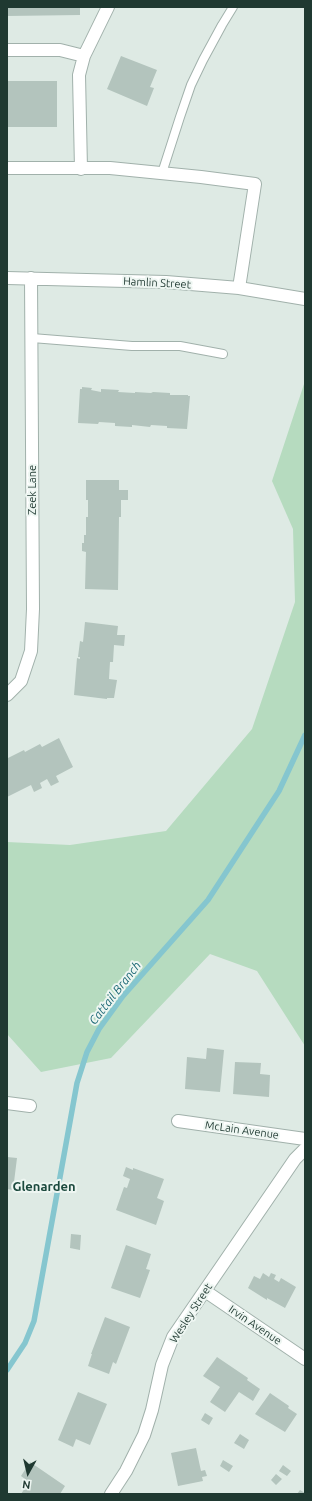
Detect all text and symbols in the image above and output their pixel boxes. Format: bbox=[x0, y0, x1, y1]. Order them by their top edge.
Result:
street label: Hamlin Street bbox=[123, 275, 191, 291]
street label: Zeek Lane bbox=[25, 465, 39, 515]
water label: Cattail Branch bbox=[86, 959, 144, 1027]
street label: McLain Avenue bbox=[204, 1118, 280, 1142]
district label: Glenarden bbox=[12, 1179, 76, 1195]
street label: Wesley Street bbox=[167, 1281, 215, 1345]
street label: Irvin Avenue bbox=[226, 1302, 284, 1348]
north arrow bbox=[8, 1453, 48, 1493]
text: N bbox=[21, 1478, 31, 1491]

